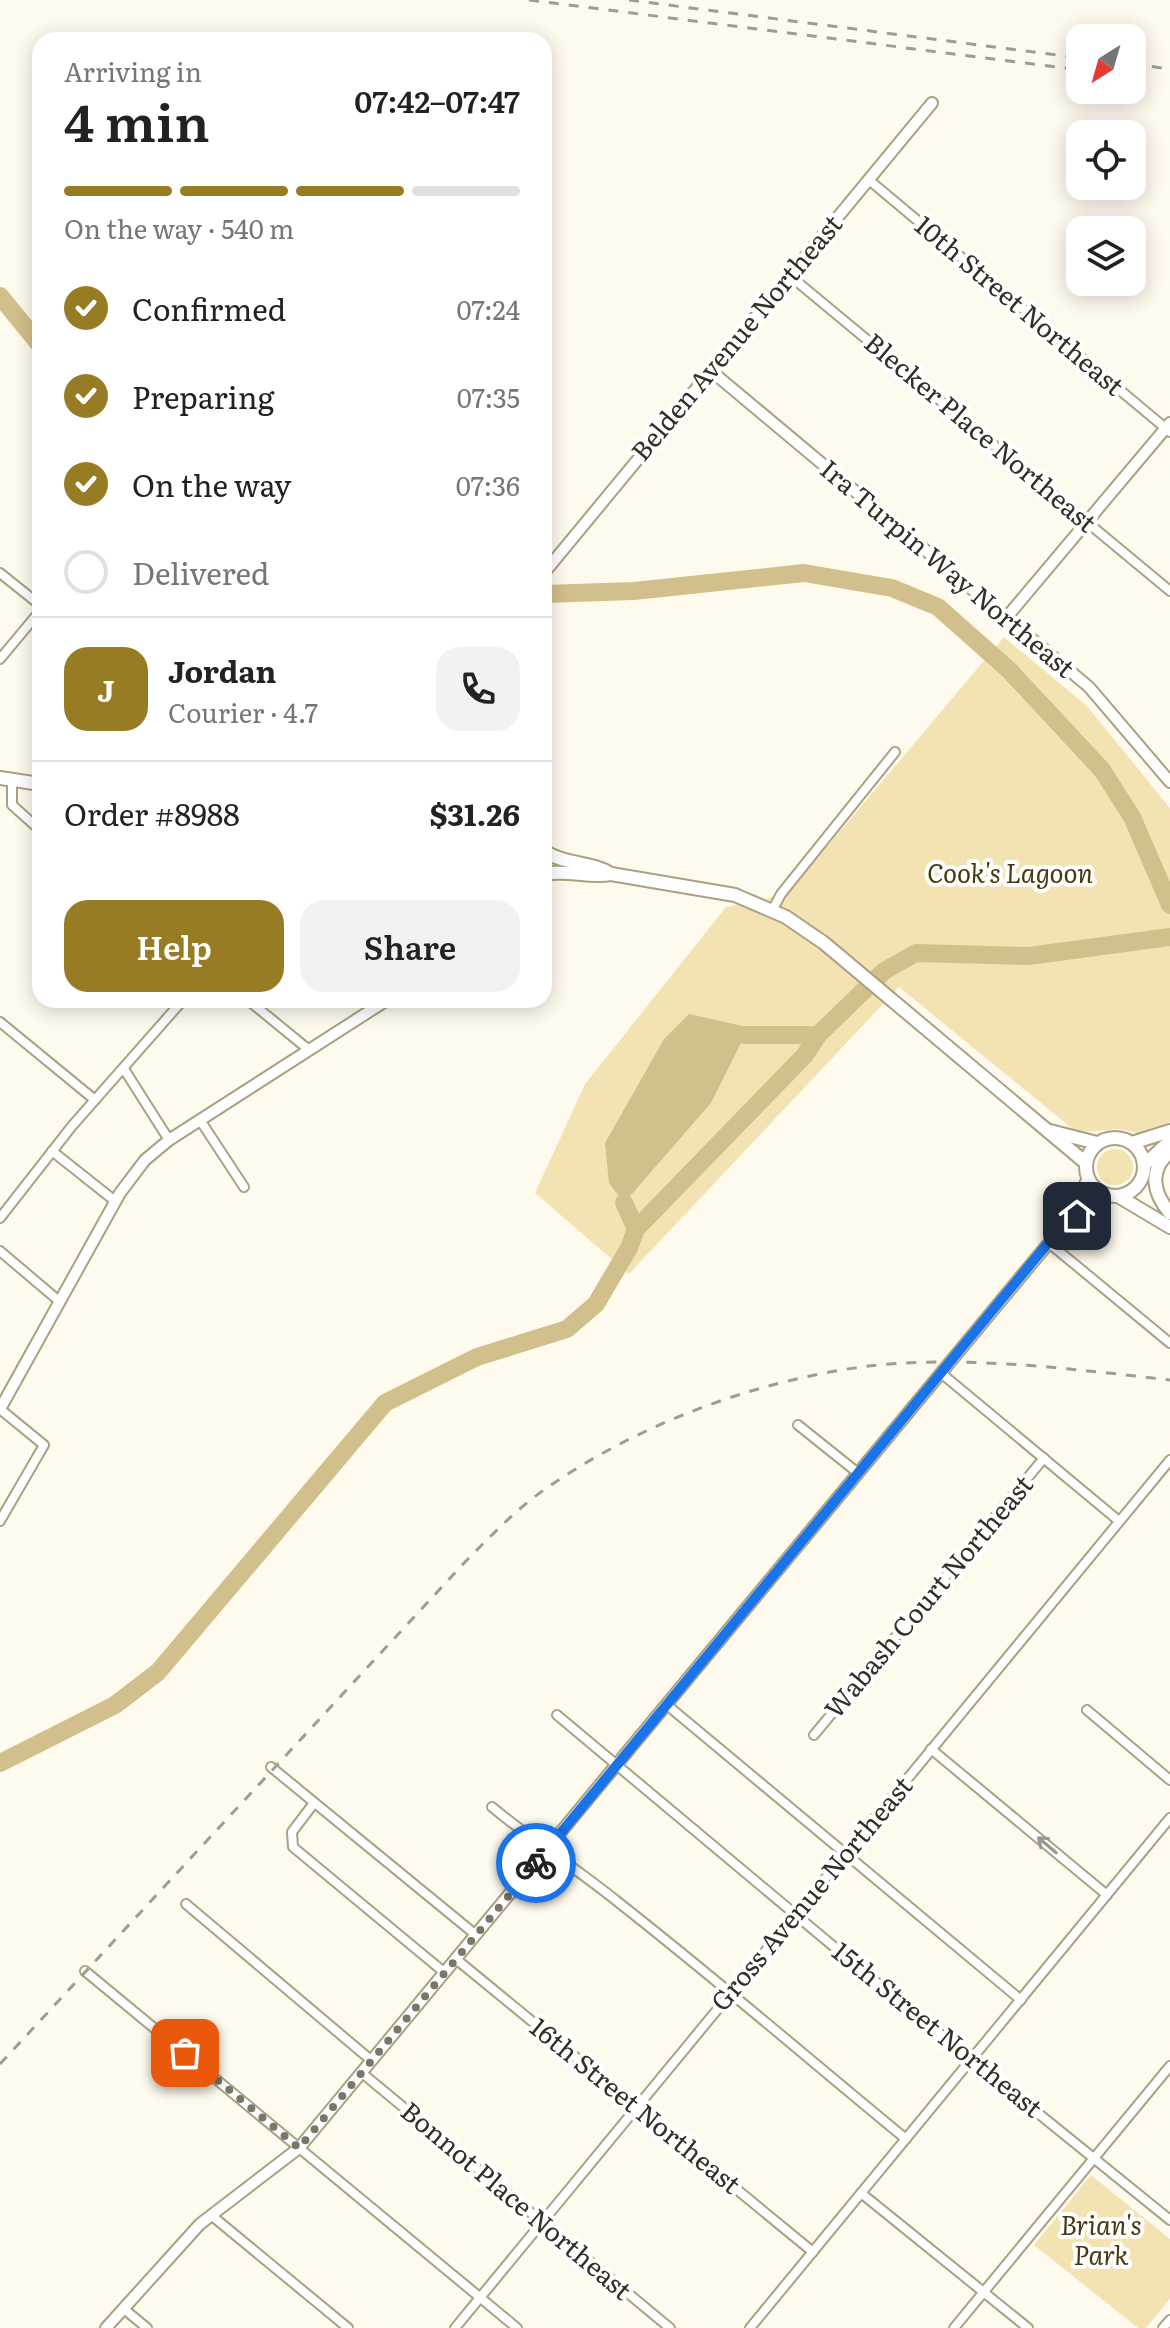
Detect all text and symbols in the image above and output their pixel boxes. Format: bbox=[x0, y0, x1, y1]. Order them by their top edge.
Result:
north arrow bbox=[1066, 24, 1146, 104]
map controls bbox=[1066, 24, 1146, 296]
text: Arriving in bbox=[64, 51, 202, 90]
text: 07:42–07:47 bbox=[354, 78, 520, 122]
text: 4 min bbox=[64, 81, 210, 158]
button: locate bbox=[1066, 120, 1146, 200]
street label: Belden Avenue Northeast bbox=[620, 204, 850, 468]
street label: 10th Street Northeast bbox=[907, 205, 1134, 404]
text: On the way · 540 m bbox=[64, 208, 294, 247]
button: layers bbox=[1066, 216, 1146, 296]
icon: check bbox=[64, 286, 108, 330]
text: Confirmed bbox=[132, 286, 286, 330]
text: 07:24 bbox=[456, 289, 520, 328]
street label: Blecker Place Northeast bbox=[857, 322, 1107, 540]
icon: check bbox=[64, 374, 108, 418]
text: Preparing bbox=[132, 374, 274, 418]
text: 07:35 bbox=[457, 377, 520, 416]
street label: Ira Turpin Way Northeast bbox=[813, 449, 1085, 686]
icon: check bbox=[64, 462, 108, 506]
text: On the way bbox=[132, 462, 291, 506]
text: 07:36 bbox=[456, 465, 520, 504]
text: Delivered bbox=[132, 550, 269, 594]
button: phone bbox=[436, 647, 520, 731]
text: Jordan bbox=[168, 648, 276, 692]
text: J bbox=[97, 667, 115, 711]
text: Courier · 4.7 bbox=[168, 692, 318, 731]
text: Order #8988 bbox=[64, 791, 240, 835]
text: $31.26 bbox=[429, 791, 520, 835]
park label: Cook's Lagoon bbox=[927, 852, 1093, 891]
button: Help bbox=[64, 900, 284, 992]
button: Share bbox=[300, 900, 520, 992]
pin bbox=[1043, 1182, 1111, 1250]
icon: home bbox=[1055, 1194, 1099, 1238]
street label: Wabash Court Northeast bbox=[813, 1465, 1041, 1726]
street label: Gross Avenue Northeast bbox=[700, 1766, 921, 2018]
courier bbox=[496, 1823, 576, 1903]
one-way arrow bbox=[1037, 1836, 1057, 1854]
icon: bike bbox=[514, 1841, 558, 1885]
street label: 15th Street Northeast bbox=[825, 1931, 1053, 2126]
street label: 16th Street Northeast bbox=[523, 2007, 751, 2202]
pin bbox=[151, 2019, 219, 2087]
icon: bag bbox=[163, 2031, 207, 2075]
street label: Bonnot Place Northeast bbox=[394, 2091, 642, 2308]
park label: Brian's Park bbox=[1060, 2204, 1142, 2273]

